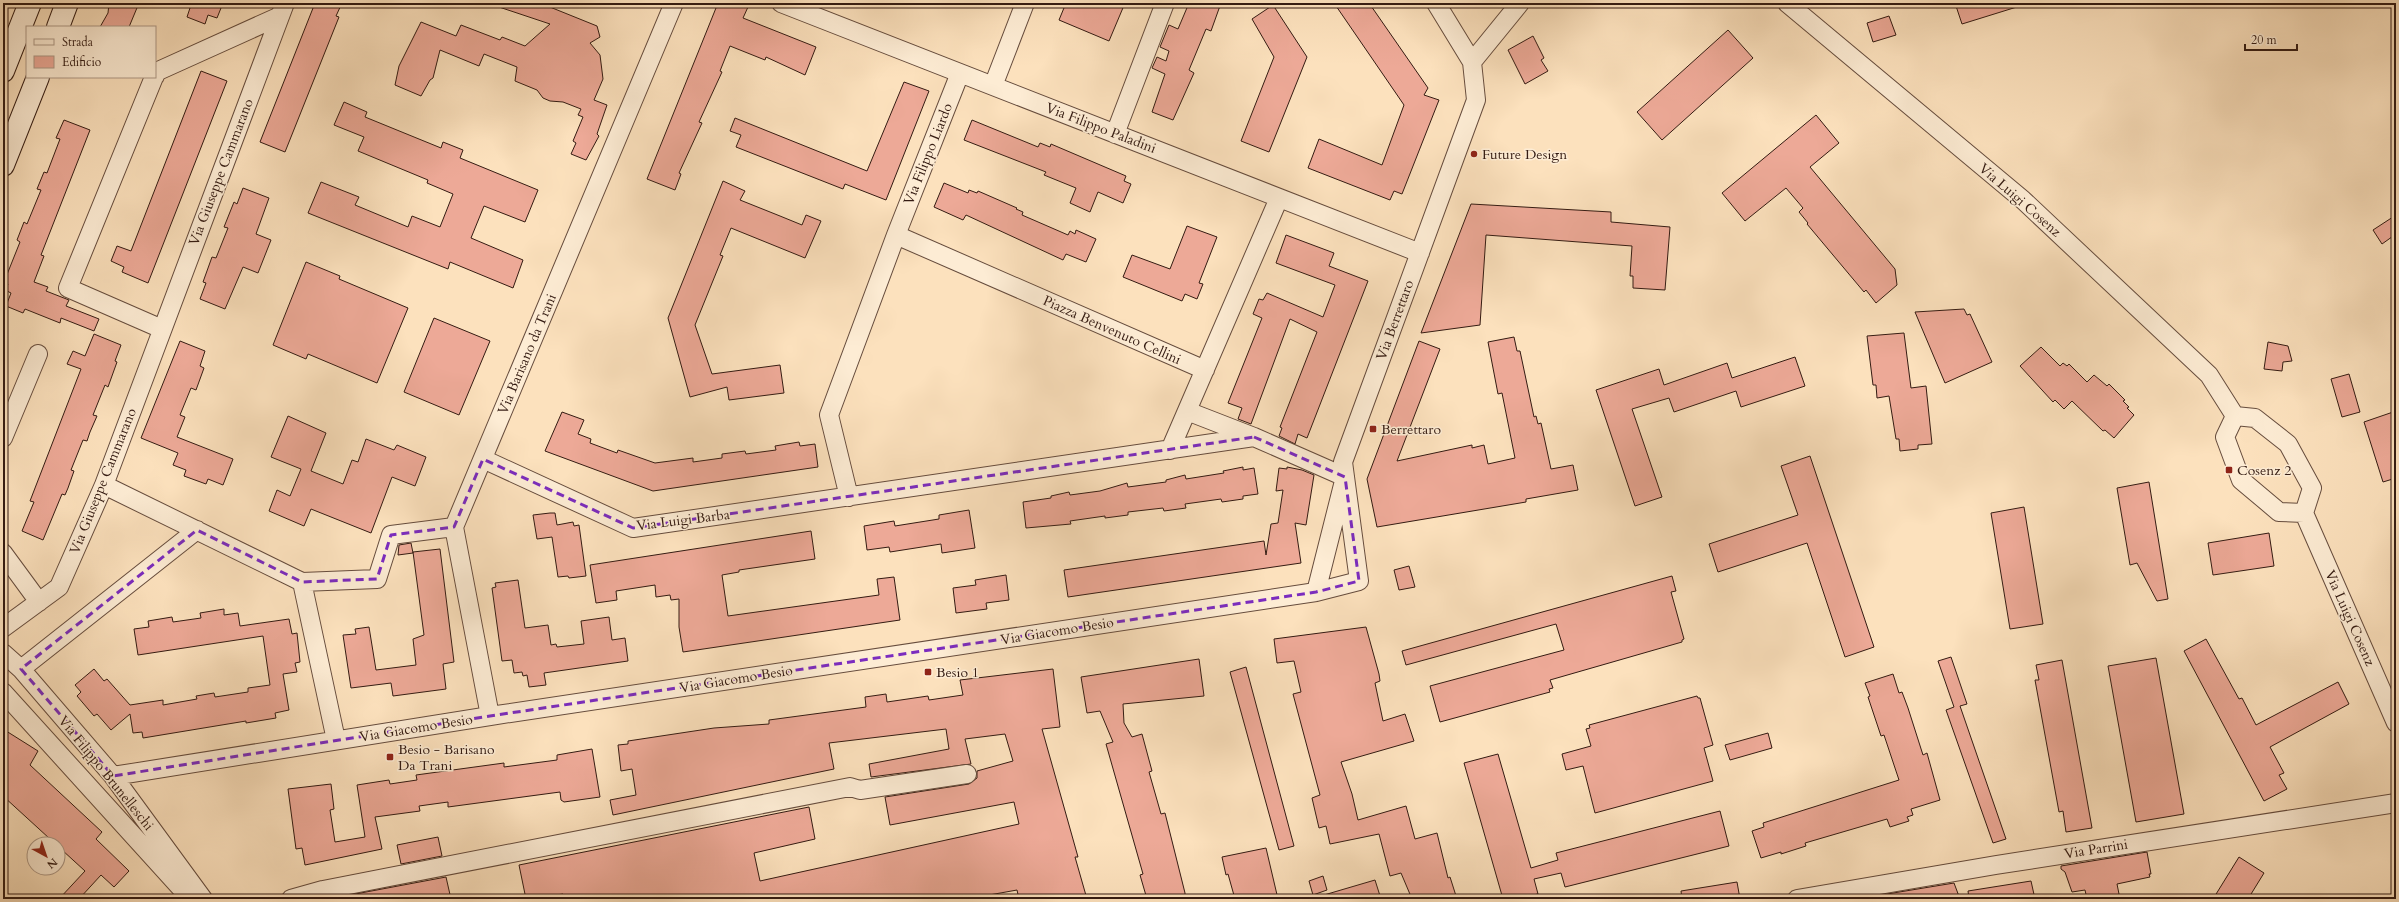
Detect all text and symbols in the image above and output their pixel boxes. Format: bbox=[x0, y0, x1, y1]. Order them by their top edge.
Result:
legend bbox=[26, 26, 156, 78]
scale bar bbox=[2245, 26, 2297, 52]
text: 20 m bbox=[2251, 32, 2278, 48]
text: Strada bbox=[62, 34, 94, 50]
text: Edificio bbox=[62, 54, 102, 70]
street label: Via Giuseppe Cammarano bbox=[184, 95, 258, 248]
street label: Via Filippo Paladini bbox=[1043, 98, 1159, 158]
street label: Via Filippo Liardo bbox=[899, 100, 957, 208]
place label: Future Design bbox=[1482, 145, 1567, 164]
marker: Future Design bbox=[1469, 149, 1479, 159]
street label: Via Luigi Cosenz bbox=[1975, 159, 2066, 242]
street label: Via Berrettaro bbox=[1372, 277, 1418, 363]
street label: Via Barisano da Trani bbox=[493, 291, 561, 417]
street label: Piazza Benvenuto Cellini bbox=[1040, 291, 1184, 369]
street label: Via Giuseppe Cammarano bbox=[65, 405, 141, 557]
place label: Berrettaro bbox=[1381, 420, 1441, 439]
marker: Berrettaro bbox=[1368, 424, 1378, 434]
place label: Cosenz 2 bbox=[2237, 461, 2291, 480]
marker: Cosenz 2 bbox=[2224, 465, 2234, 475]
street label: Via Luigi Barba bbox=[635, 505, 731, 535]
street label: Via Luigi Cosenz bbox=[2320, 567, 2380, 670]
street label: Via Giacomo Besio bbox=[999, 613, 1115, 649]
street label: Via Giacomo Besio bbox=[678, 661, 794, 697]
place label: Besio 1 bbox=[936, 663, 979, 682]
marker: Besio 1 bbox=[923, 667, 933, 677]
street label: Via Giacomo Besio bbox=[358, 710, 474, 746]
street label: Via Filippo Brunelleschi bbox=[54, 712, 158, 834]
place label: Besio - Barisano Da Trani bbox=[398, 740, 495, 775]
marker: Besio - Barisano Da Trani bbox=[385, 752, 395, 762]
street label: Via Parrini bbox=[2063, 835, 2129, 863]
north arrow bbox=[26, 836, 66, 876]
text: N bbox=[43, 854, 61, 872]

